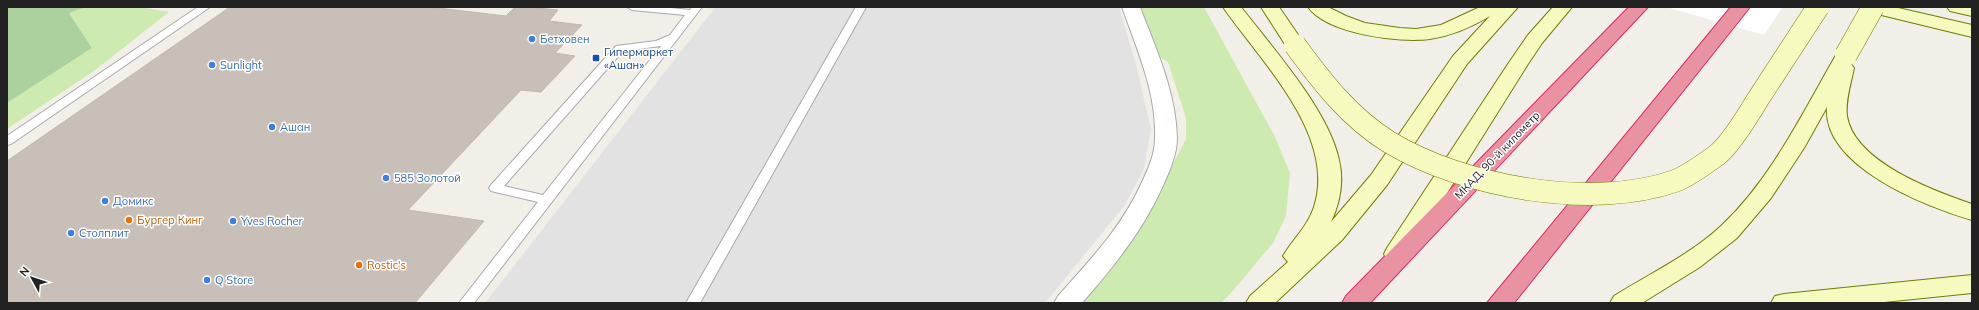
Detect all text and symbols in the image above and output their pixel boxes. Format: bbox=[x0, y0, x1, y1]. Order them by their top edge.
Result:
place label: Бетховен bbox=[540, 32, 590, 46]
marker: Бетховен bbox=[527, 34, 537, 44]
place label: Гипермаркет «Ашан» bbox=[604, 45, 673, 72]
marker: Гипермаркет «Ашан» bbox=[591, 53, 601, 63]
place label: Sunlight bbox=[220, 58, 262, 72]
marker: Sunlight bbox=[207, 60, 217, 70]
street label: МКАД, 90-й километр bbox=[1451, 108, 1543, 202]
place label: Ашан bbox=[280, 120, 310, 134]
marker: Ашан bbox=[267, 122, 277, 132]
place label: 585 Золотой bbox=[394, 171, 461, 185]
marker: 585 Золотой bbox=[381, 173, 391, 183]
place label: Домикс bbox=[113, 194, 154, 208]
marker: Домикс bbox=[100, 196, 110, 206]
place label: Бургер Кинг bbox=[137, 213, 203, 227]
place label: Yves Rocher bbox=[240, 214, 303, 228]
marker: Бургер Кинг bbox=[124, 215, 134, 225]
marker: Yves Rocher bbox=[228, 216, 238, 226]
place label: Столплит bbox=[79, 226, 129, 240]
marker: Столплит bbox=[66, 228, 76, 238]
north arrow bbox=[12, 258, 52, 298]
place label: Rostic's bbox=[367, 258, 406, 272]
marker: Rostic's bbox=[354, 260, 364, 270]
text: N bbox=[16, 264, 32, 279]
place label: Q Store bbox=[215, 273, 253, 287]
marker: Q Store bbox=[202, 275, 212, 285]

